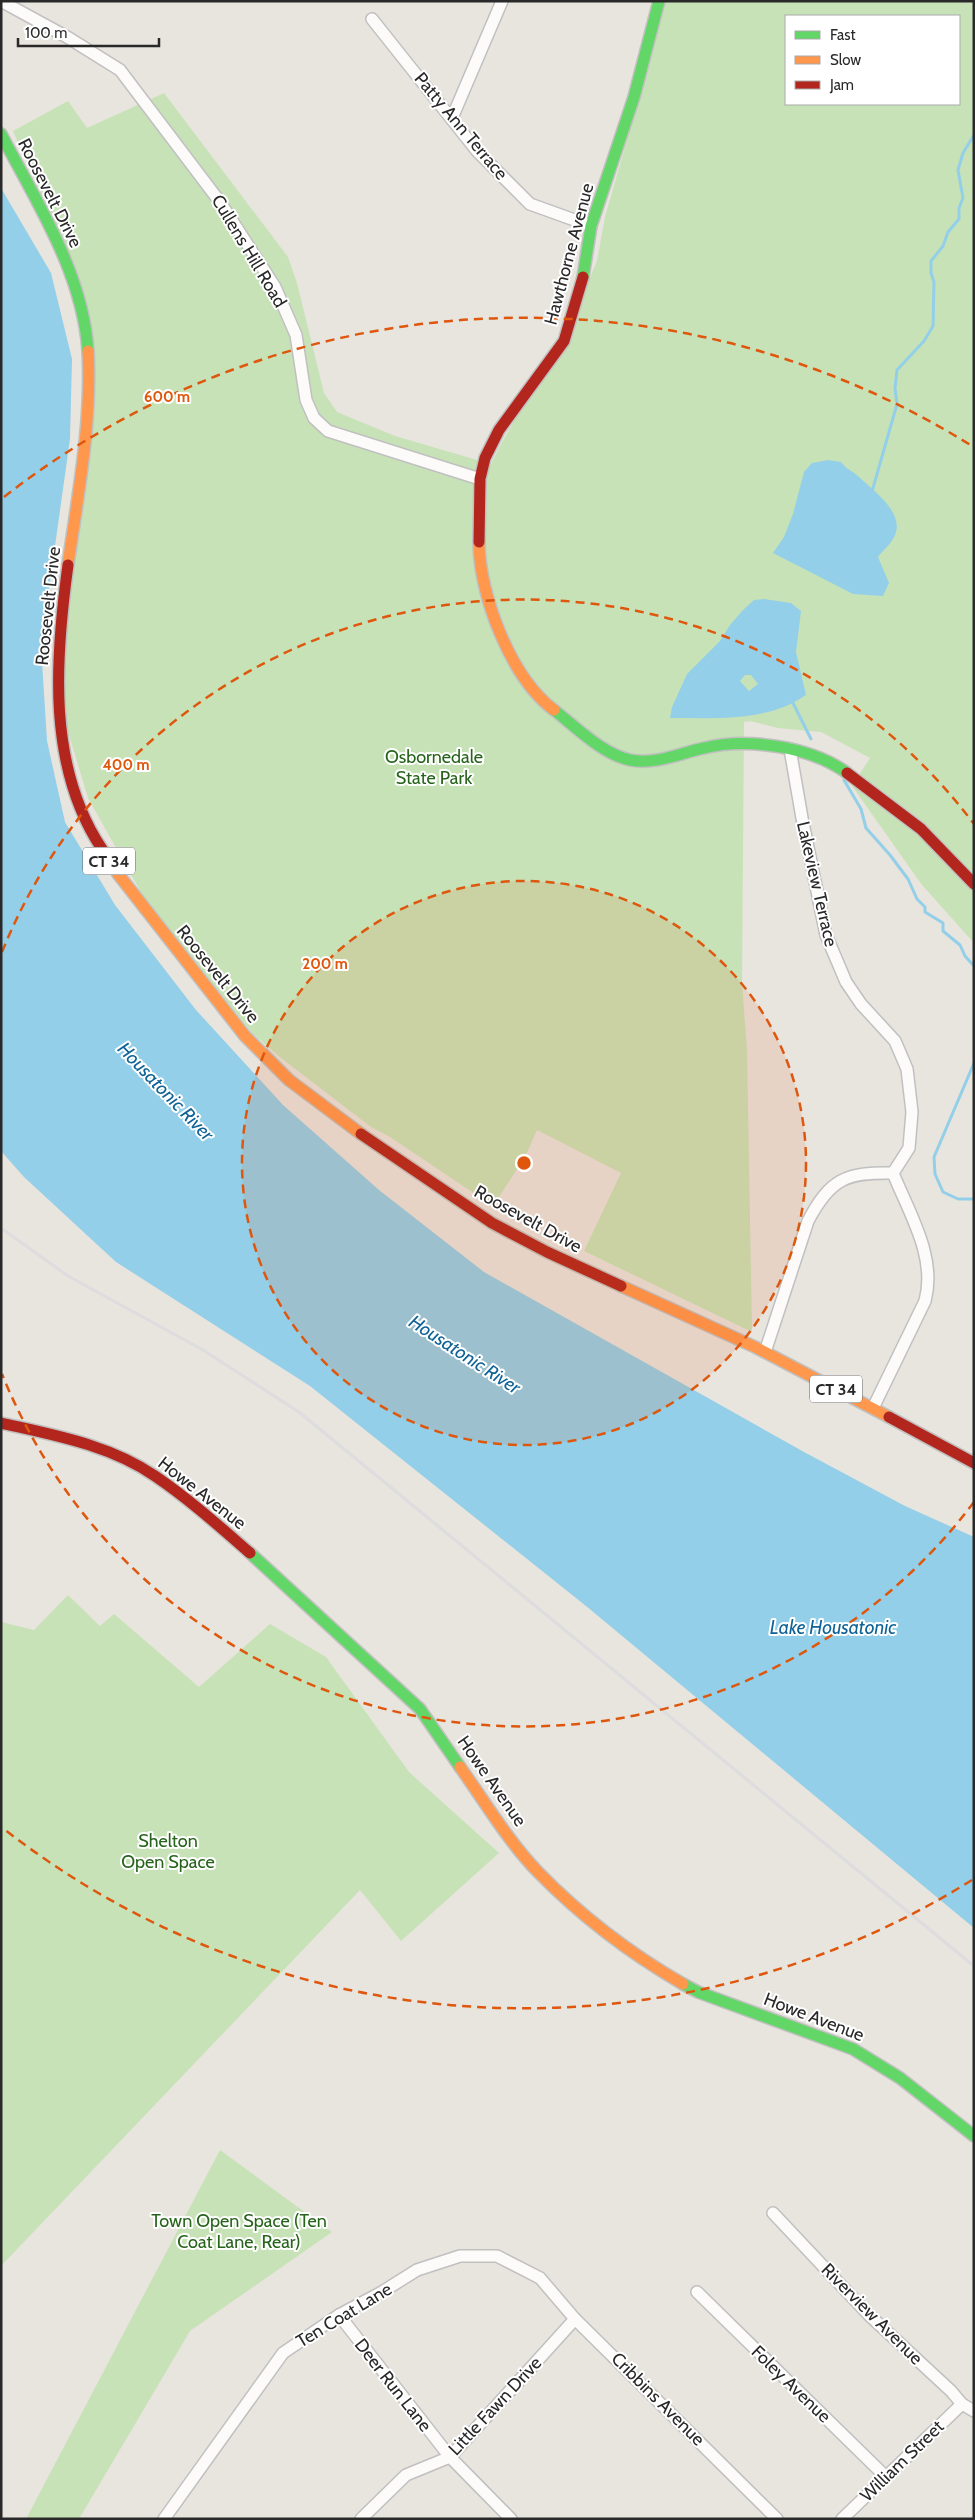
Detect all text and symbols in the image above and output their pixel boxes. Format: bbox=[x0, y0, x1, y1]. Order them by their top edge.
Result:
scale bar bbox=[18, 15, 159, 47]
legend bbox=[785, 15, 960, 105]
text: 100 m bbox=[25, 24, 67, 42]
text: Fast bbox=[830, 26, 855, 44]
text: Slow bbox=[830, 51, 861, 69]
street label: Patty Ann Terrace bbox=[410, 68, 512, 184]
text: Jam bbox=[829, 76, 854, 94]
street label: Roosevelt Drive bbox=[13, 135, 87, 251]
street label: Hawthorne Avenue bbox=[540, 181, 598, 327]
street label: Cullens Hill Road bbox=[207, 191, 291, 311]
text: 600 m bbox=[144, 388, 190, 406]
street label: Roosevelt Drive bbox=[31, 545, 65, 667]
park label: Osbornedale State Park bbox=[385, 746, 483, 789]
text: 400 m bbox=[103, 756, 149, 774]
street label: Lakeview Terrace bbox=[792, 819, 842, 949]
road number: CT 34 bbox=[83, 848, 135, 874]
street label: Roosevelt Drive bbox=[172, 921, 264, 1027]
text: 200 m bbox=[302, 955, 348, 973]
water label: Housatonic River bbox=[113, 1037, 219, 1146]
centre of rings bbox=[515, 1154, 533, 1172]
street label: Roosevelt Drive bbox=[470, 1180, 586, 1258]
water label: Housatonic River bbox=[405, 1310, 526, 1400]
road number: CT 34 bbox=[810, 1376, 862, 1402]
street label: Howe Avenue bbox=[154, 1452, 250, 1534]
water label: Lake Housatonic bbox=[770, 1616, 897, 1639]
street label: Howe Avenue bbox=[453, 1731, 531, 1831]
park label: Shelton Open Space bbox=[121, 1830, 215, 1873]
street label: Howe Avenue bbox=[761, 1988, 867, 2046]
park label: Town Open Space (Ten Coat Lane, Rear) bbox=[151, 2210, 327, 2253]
street label: Riverview Avenue bbox=[817, 2259, 927, 2369]
street label: Ten Coat Lane bbox=[292, 2278, 396, 2352]
street label: Deer Run Lane bbox=[350, 2334, 436, 2436]
street label: Foley Avenue bbox=[747, 2341, 835, 2427]
street label: Cribbins Avenue bbox=[607, 2348, 709, 2450]
street label: Little Fawn Drive bbox=[444, 2352, 546, 2460]
street label: William Street bbox=[856, 2416, 948, 2506]

